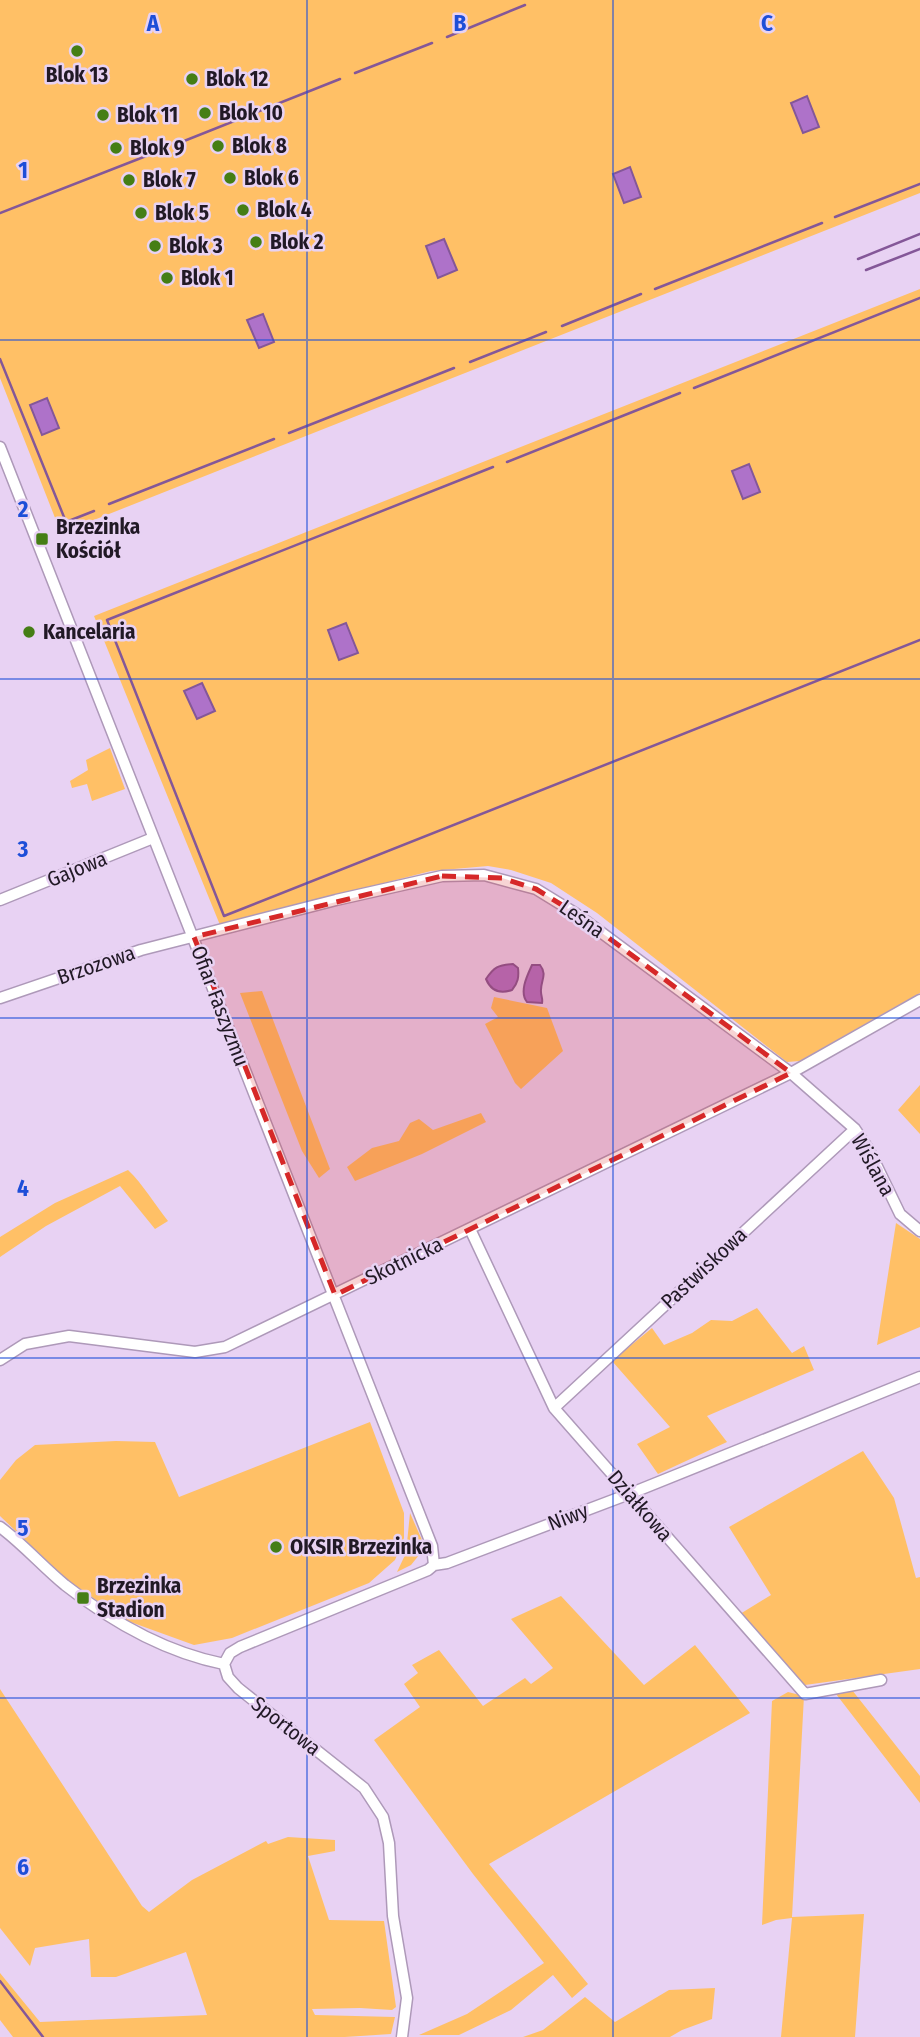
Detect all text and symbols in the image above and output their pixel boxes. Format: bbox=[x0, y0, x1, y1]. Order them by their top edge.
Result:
text: A bbox=[146, 9, 160, 37]
text: B bbox=[454, 9, 467, 37]
text: C bbox=[761, 9, 773, 37]
marker: Blok 13 bbox=[69, 43, 85, 59]
place label: Blok 13 bbox=[46, 62, 108, 88]
place label: Blok 12 bbox=[206, 66, 269, 92]
marker: Blok 12 bbox=[184, 71, 200, 87]
place label: Blok 10 bbox=[219, 100, 283, 126]
place label: Blok 11 bbox=[117, 102, 178, 128]
marker: Blok 10 bbox=[197, 105, 213, 121]
marker: Blok 11 bbox=[95, 107, 111, 123]
place label: Blok 8 bbox=[232, 133, 287, 159]
place label: Blok 9 bbox=[130, 135, 185, 161]
marker: Blok 8 bbox=[210, 138, 226, 154]
marker: Blok 9 bbox=[108, 140, 124, 156]
text: 1 bbox=[18, 156, 28, 184]
place label: Blok 6 bbox=[244, 165, 299, 191]
place label: Blok 7 bbox=[143, 167, 196, 193]
marker: Blok 6 bbox=[222, 170, 238, 186]
marker: Blok 7 bbox=[121, 172, 137, 188]
place label: Blok 4 bbox=[257, 197, 312, 223]
place label: Blok 5 bbox=[155, 200, 209, 226]
marker: Blok 4 bbox=[235, 202, 251, 218]
marker: Blok 5 bbox=[133, 205, 149, 221]
place label: Blok 2 bbox=[270, 229, 324, 255]
place label: Blok 3 bbox=[169, 233, 223, 259]
marker: Blok 2 bbox=[248, 234, 264, 250]
marker: Blok 3 bbox=[147, 238, 163, 254]
place label: Blok 1 bbox=[181, 265, 234, 291]
marker: Blok 1 bbox=[159, 270, 175, 286]
text: 2 bbox=[17, 495, 29, 523]
place label: Brzezinka Kościół bbox=[56, 514, 140, 564]
marker: Brzezinka Kościół bbox=[34, 531, 50, 547]
place label: Kancelaria bbox=[43, 619, 135, 645]
marker: Kancelaria bbox=[21, 624, 37, 640]
text: 3 bbox=[17, 835, 29, 863]
street label: Gajowa bbox=[43, 845, 111, 893]
street label: Leśna bbox=[554, 894, 610, 944]
street label: Brzozowa bbox=[54, 940, 138, 990]
street label: Ofiar Faszyzmu bbox=[185, 942, 255, 1070]
street label: Wiślana bbox=[845, 1129, 901, 1201]
text: 4 bbox=[17, 1174, 29, 1202]
street label: Pastwiskowa bbox=[656, 1222, 752, 1314]
street label: Skotnicka bbox=[361, 1231, 447, 1291]
street label: Działkowa bbox=[602, 1465, 678, 1547]
street label: Niwy bbox=[544, 1497, 592, 1537]
text: 5 bbox=[17, 1514, 29, 1542]
place label: OKSIR Brzezinka bbox=[290, 1534, 432, 1560]
marker: OKSIR Brzezinka bbox=[268, 1539, 284, 1555]
place label: Brzezinka Stadion bbox=[97, 1573, 181, 1623]
marker: Brzezinka Stadion bbox=[75, 1590, 91, 1606]
street label: Sportowa bbox=[246, 1691, 326, 1761]
text: 6 bbox=[17, 1853, 29, 1881]

